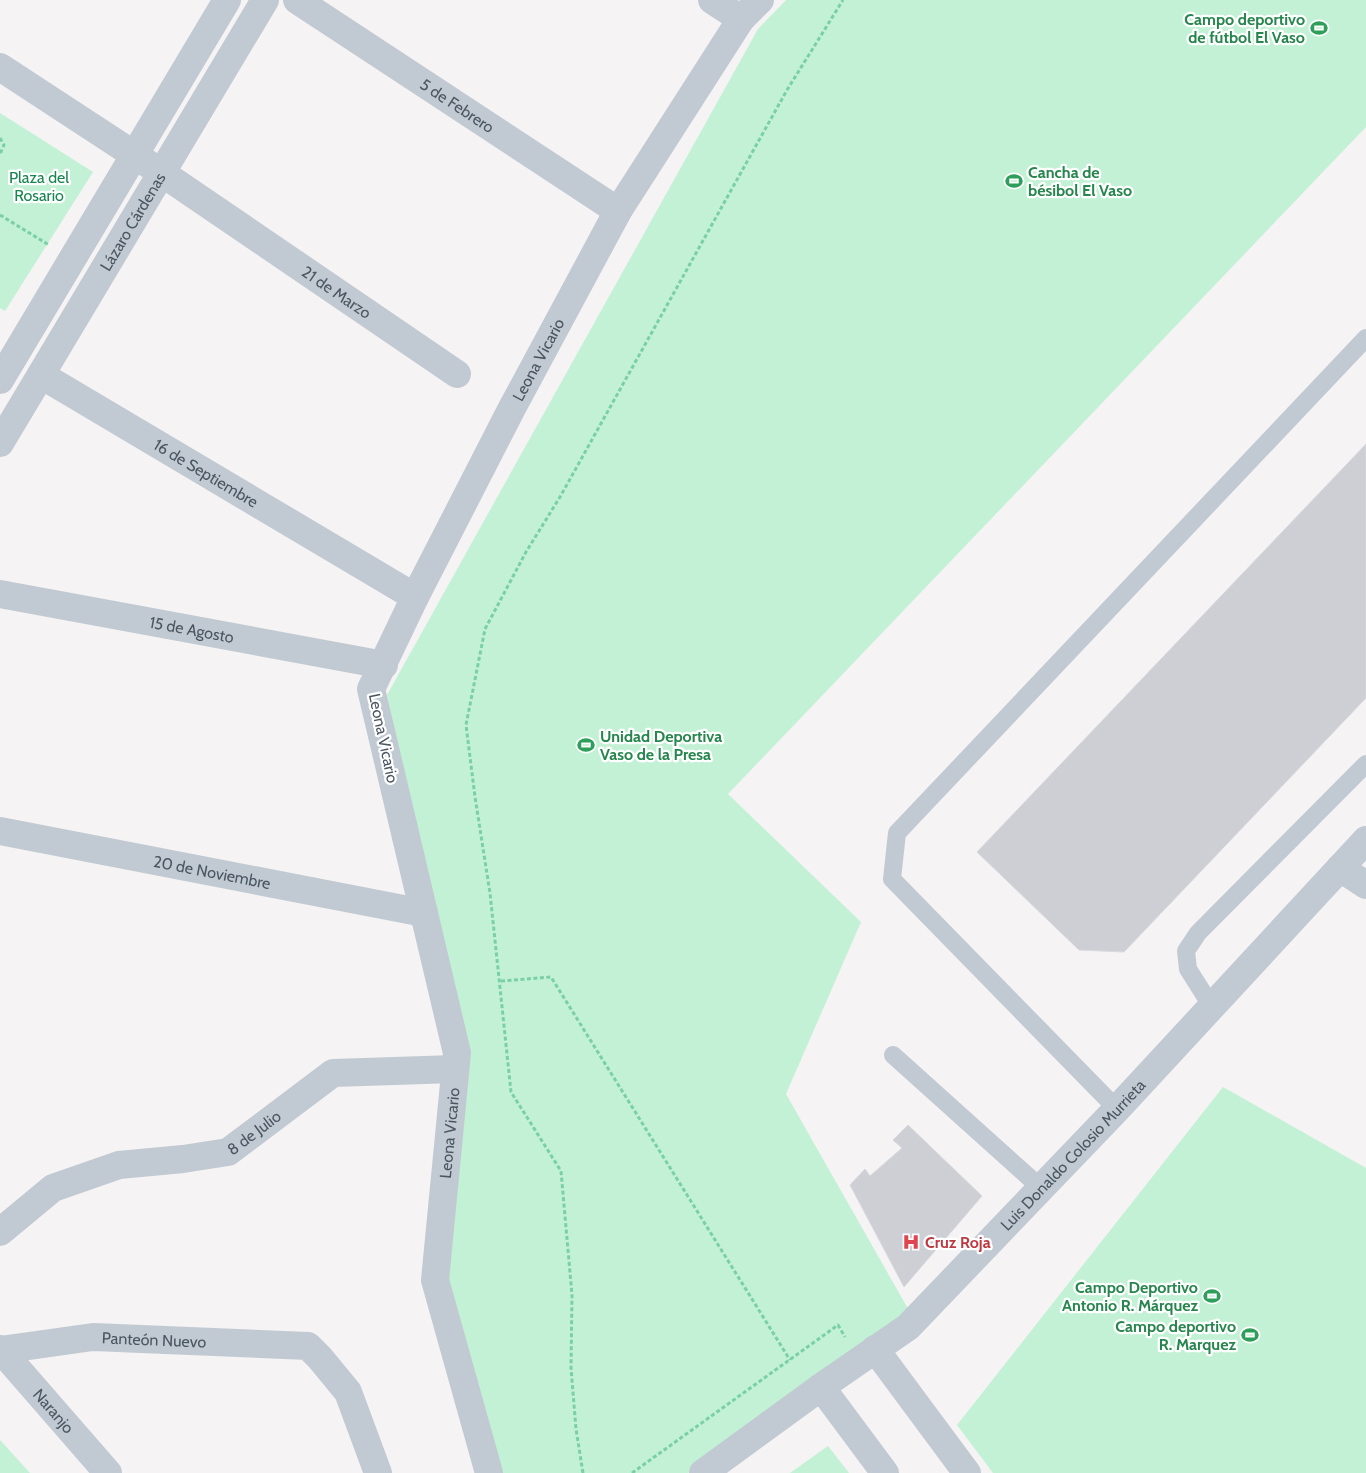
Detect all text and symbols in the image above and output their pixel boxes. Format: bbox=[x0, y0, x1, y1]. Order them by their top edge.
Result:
place label: Campo deportivo de fútbol El Vaso bbox=[1184, 10, 1305, 47]
sports icon: Campo deportivo de fútbol El Vaso bbox=[1309, 18, 1329, 38]
street label: 5 de Febrero bbox=[417, 75, 498, 137]
place label: Cancha de bésibol El Vaso bbox=[1028, 163, 1132, 200]
park label: Plaza del Rosario bbox=[9, 168, 69, 205]
street label: Lázaro Cárdenas bbox=[96, 169, 170, 274]
sports icon: Cancha de bésibol El Vaso bbox=[1004, 171, 1024, 191]
street label: 21 de Marzo bbox=[298, 262, 375, 323]
street label: Leona Vicario bbox=[509, 315, 569, 404]
street label: 16 de Septiembre bbox=[150, 435, 261, 512]
street label: 15 de Agosto bbox=[148, 613, 236, 647]
street label: Leona Vicario bbox=[365, 692, 402, 785]
place label: Unidad Deportiva Vaso de la Presa bbox=[600, 727, 722, 764]
sports icon: Unidad Deportiva Vaso de la Presa bbox=[576, 735, 596, 755]
street label: 20 de Noviembre bbox=[152, 852, 272, 893]
street label: Luis Donaldo Colosio Murrieta bbox=[997, 1076, 1150, 1235]
street label: Leona Vicario bbox=[436, 1087, 464, 1179]
street label: 8 de Julio bbox=[224, 1106, 285, 1159]
hospital icon: Cruz Roja bbox=[901, 1232, 921, 1252]
place label: Cruz Roja bbox=[925, 1233, 991, 1252]
place label: Campo Deportivo Antonio R. Márquez bbox=[1062, 1278, 1198, 1315]
sports icon: Campo Deportivo Antonio R. Márquez bbox=[1202, 1286, 1222, 1306]
place label: Campo deportivo R. Marquez bbox=[1115, 1317, 1236, 1354]
sports icon: Campo deportivo R. Marquez bbox=[1240, 1325, 1260, 1345]
street label: Panteón Nuevo bbox=[101, 1328, 207, 1352]
street label: Naranjo bbox=[29, 1385, 78, 1437]

